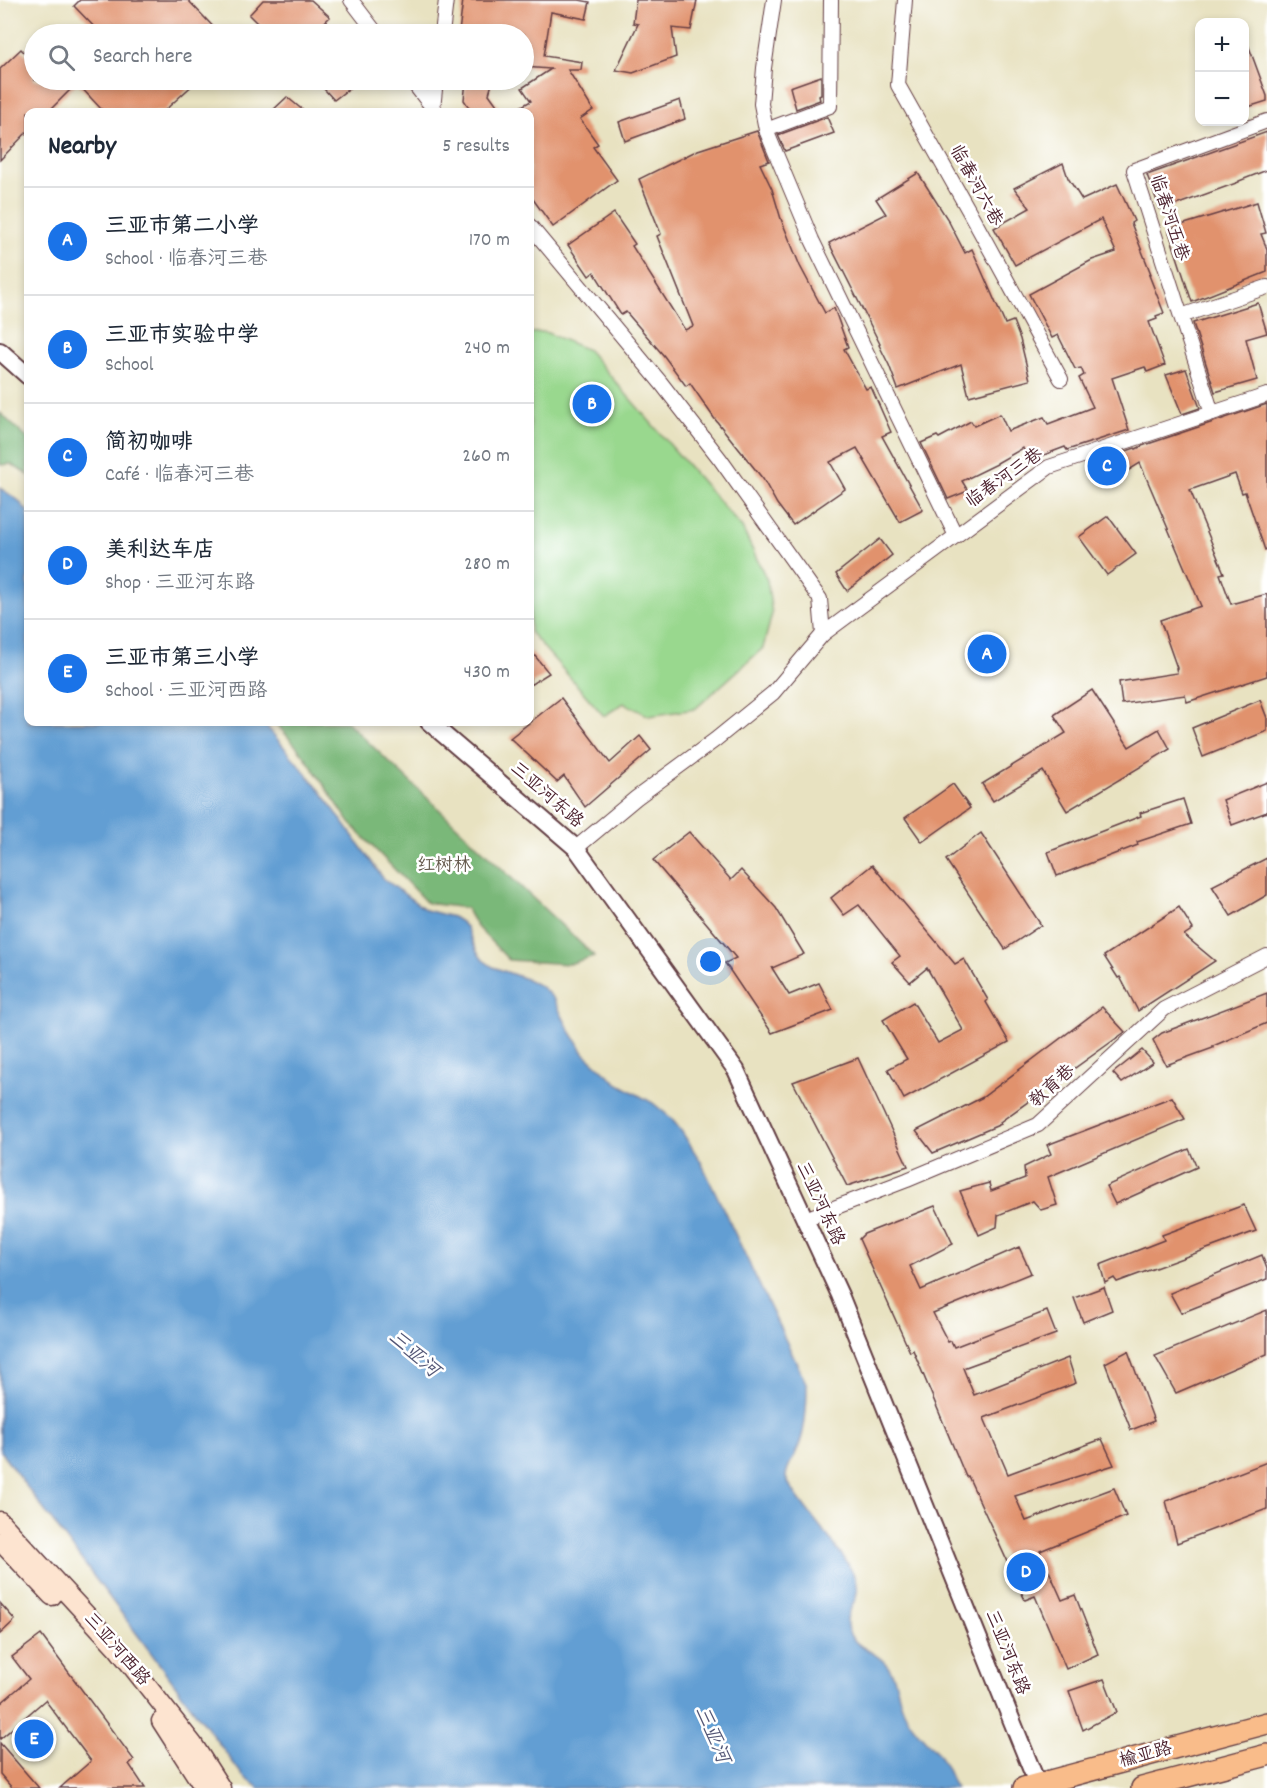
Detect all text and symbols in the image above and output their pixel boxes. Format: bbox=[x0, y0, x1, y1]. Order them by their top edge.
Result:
map controls bbox=[1195, 18, 1249, 126]
button: + bbox=[1195, 18, 1249, 72]
search box bbox=[24, 24, 534, 90]
icon: search bbox=[45, 41, 78, 74]
text: Search here bbox=[93, 42, 192, 73]
button: − bbox=[1195, 72, 1249, 126]
text: Nearby bbox=[48, 129, 116, 166]
text: 5 results bbox=[442, 133, 510, 161]
street label: 临春河六巷 bbox=[942, 141, 1008, 231]
street label: 临春河五巷 bbox=[1142, 171, 1194, 265]
text: 三亚市第二小学 bbox=[105, 212, 259, 243]
text: A bbox=[62, 227, 73, 255]
text: 170 m bbox=[469, 227, 510, 255]
text: School · 临春河三巷 bbox=[105, 246, 267, 274]
text: 三亚市实验中学 bbox=[105, 321, 259, 352]
text: B bbox=[63, 335, 72, 363]
text: 240 m bbox=[464, 335, 510, 363]
text: School bbox=[105, 352, 154, 380]
pin: B bbox=[572, 382, 612, 426]
text: 简初咖啡 bbox=[105, 428, 193, 459]
text: C bbox=[63, 443, 72, 471]
text: 260 m bbox=[462, 443, 510, 471]
street label: 临春河三巷 bbox=[961, 443, 1049, 515]
pin: C bbox=[1088, 444, 1126, 488]
text: Café · 临春河三巷 bbox=[105, 462, 254, 490]
text: 美利达车店 bbox=[105, 536, 215, 567]
text: D bbox=[62, 551, 73, 579]
text: 280 m bbox=[464, 551, 510, 579]
text: Shop · 三亚河东路 bbox=[105, 570, 255, 598]
pin: A bbox=[968, 632, 1006, 676]
text: 三亚市第三小学 bbox=[105, 644, 259, 675]
text: E bbox=[63, 659, 72, 687]
text: 430 m bbox=[464, 659, 510, 687]
text: School · 三亚河西路 bbox=[105, 678, 267, 706]
street label: 三亚河东路 bbox=[504, 757, 588, 835]
park label: 红树林 bbox=[417, 854, 471, 879]
your location bbox=[696, 947, 725, 976]
street label: 教育巷 bbox=[1025, 1060, 1081, 1114]
street label: 三亚河东路 bbox=[789, 1158, 849, 1250]
water label: 三亚河 bbox=[381, 1325, 447, 1387]
pin: D bbox=[1006, 1550, 1046, 1594]
street label: 三亚河东路 bbox=[978, 1607, 1034, 1699]
street label: 三亚河西路 bbox=[77, 1608, 155, 1692]
water label: 三亚河 bbox=[686, 1702, 737, 1771]
pin: E bbox=[15, 1716, 54, 1762]
street label: 榆亚路 bbox=[1117, 1737, 1175, 1775]

